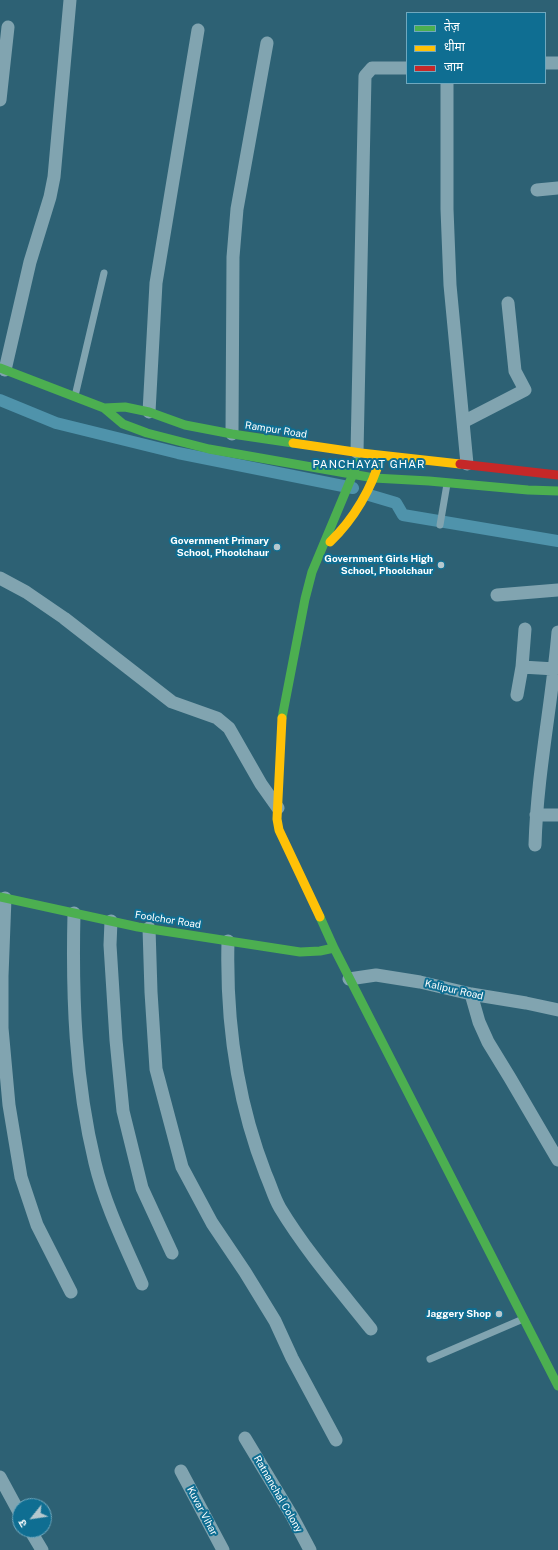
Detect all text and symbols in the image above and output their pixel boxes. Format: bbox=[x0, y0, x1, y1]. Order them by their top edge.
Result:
legend bbox=[406, 12, 546, 84]
text: तेज़ bbox=[444, 20, 460, 34]
text: धीमा bbox=[444, 40, 465, 54]
text: जाम bbox=[444, 60, 463, 74]
street label: Rampur Road bbox=[244, 419, 308, 441]
district label: PANCHAYAT GHAR bbox=[312, 458, 426, 472]
place label: Government Primary School, Phoolchaur bbox=[170, 535, 269, 558]
marker: Government Primary School, Phoolchaur bbox=[272, 542, 282, 552]
place label: Government Girls High School, Phoolchaur bbox=[324, 553, 433, 576]
marker: Government Girls High School, Phoolchaur bbox=[436, 560, 446, 570]
street label: Foolchor Road bbox=[134, 909, 202, 931]
street label: Kalipur Road bbox=[424, 977, 484, 1003]
place label: Jaggery Shop bbox=[426, 1308, 491, 1320]
marker: Jaggery Shop bbox=[494, 1309, 504, 1319]
street label: Ratnanchal Colony bbox=[251, 1453, 305, 1535]
street label: Kuvar Vihar bbox=[184, 1485, 220, 1537]
north arrow bbox=[12, 1498, 52, 1538]
text: उ bbox=[16, 1518, 29, 1529]

